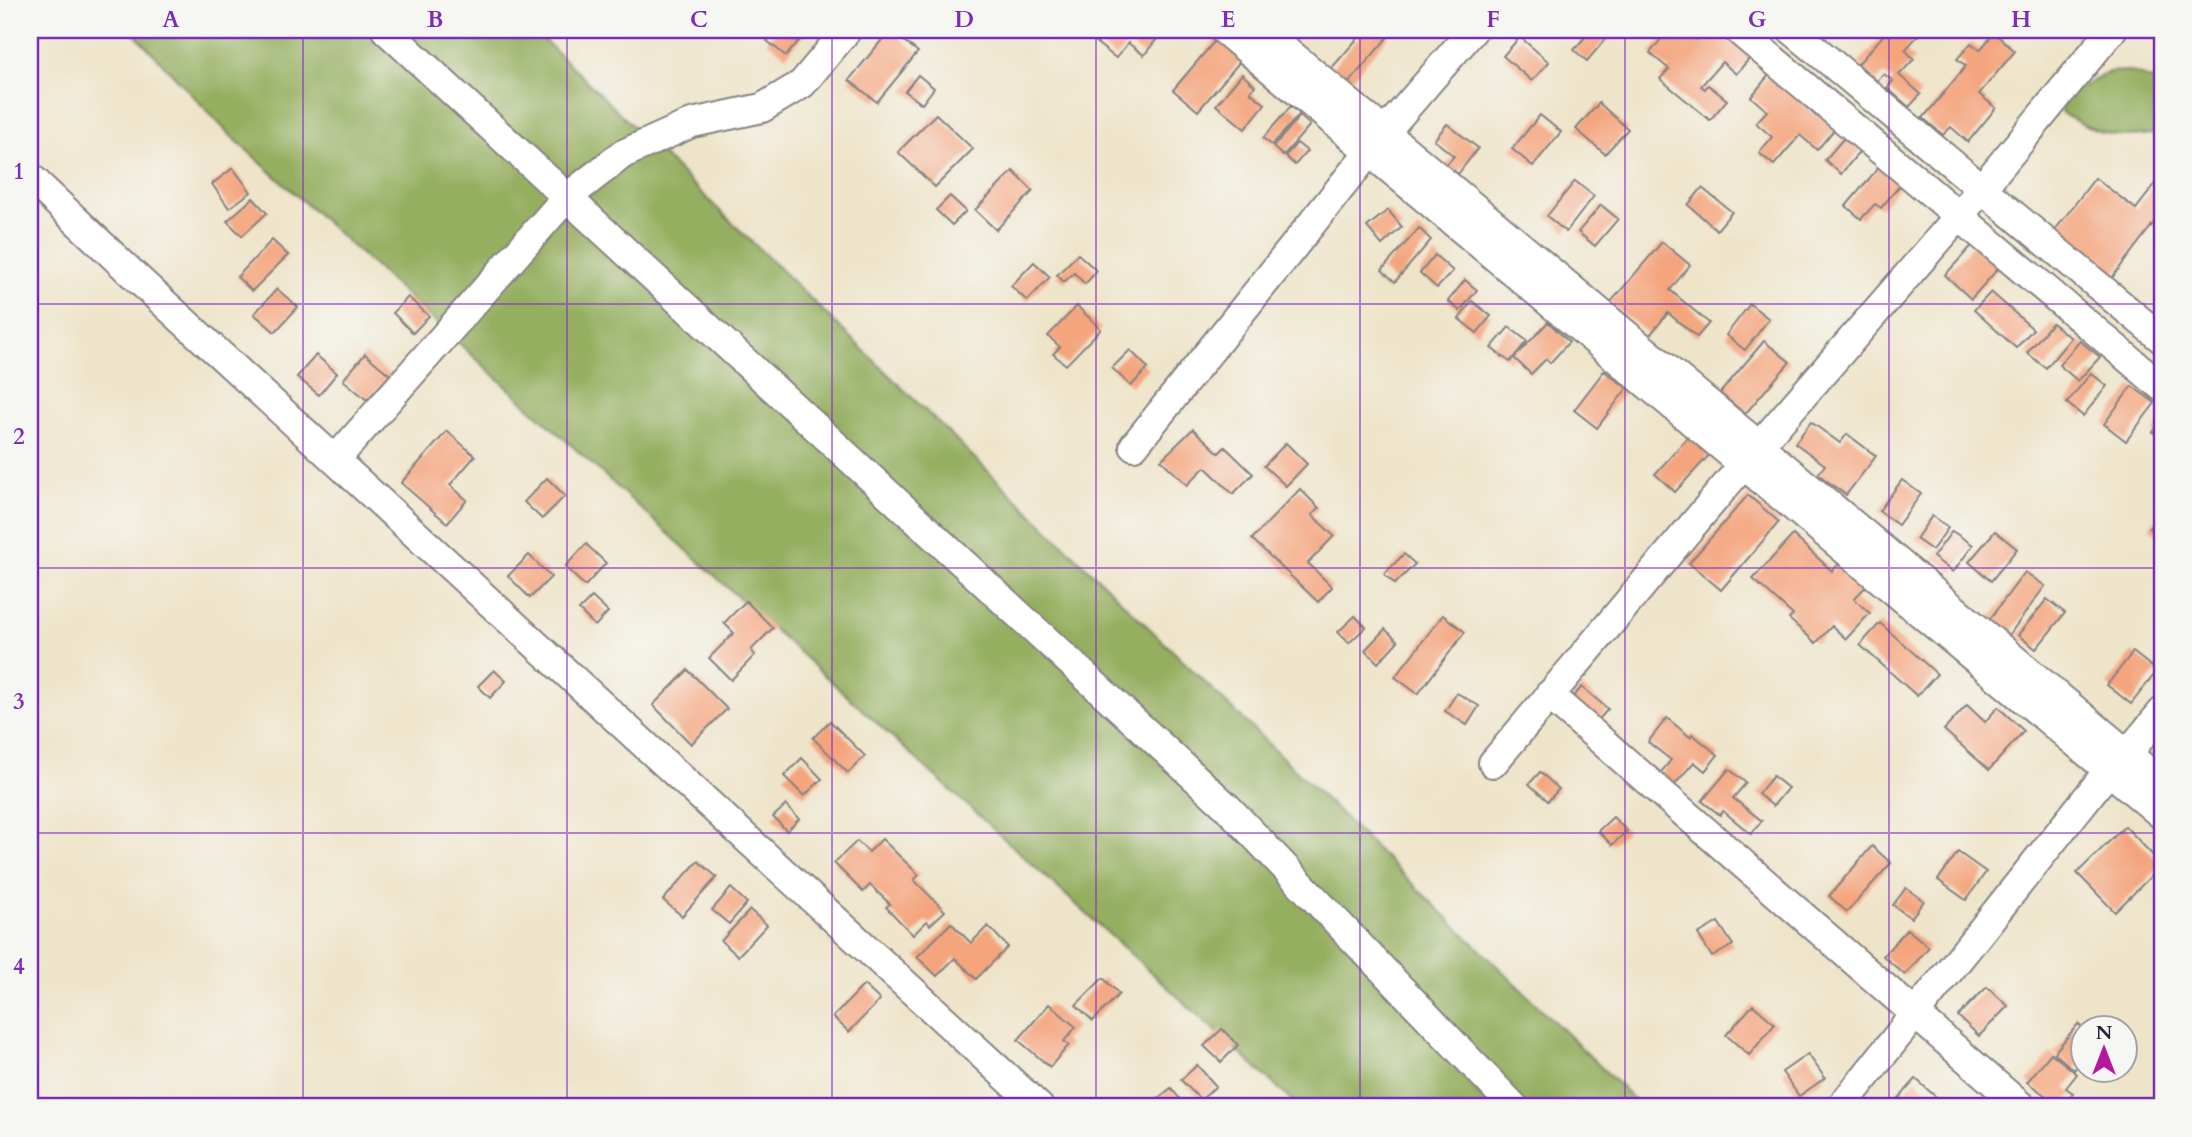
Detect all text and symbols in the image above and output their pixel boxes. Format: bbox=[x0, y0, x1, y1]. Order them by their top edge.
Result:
text: A bbox=[162, 4, 180, 35]
text: B bbox=[427, 4, 443, 35]
text: C bbox=[690, 4, 708, 35]
text: D bbox=[954, 4, 974, 35]
text: E bbox=[1221, 4, 1235, 35]
text: F bbox=[1486, 4, 1500, 35]
text: G bbox=[1748, 4, 1767, 35]
text: H bbox=[2011, 4, 2031, 35]
text: 1 bbox=[13, 156, 25, 187]
text: 2 bbox=[13, 421, 25, 452]
text: 3 bbox=[13, 686, 25, 717]
text: 4 bbox=[13, 951, 25, 982]
north arrow bbox=[2070, 1014, 2140, 1084]
text: N bbox=[2096, 1020, 2113, 1046]

